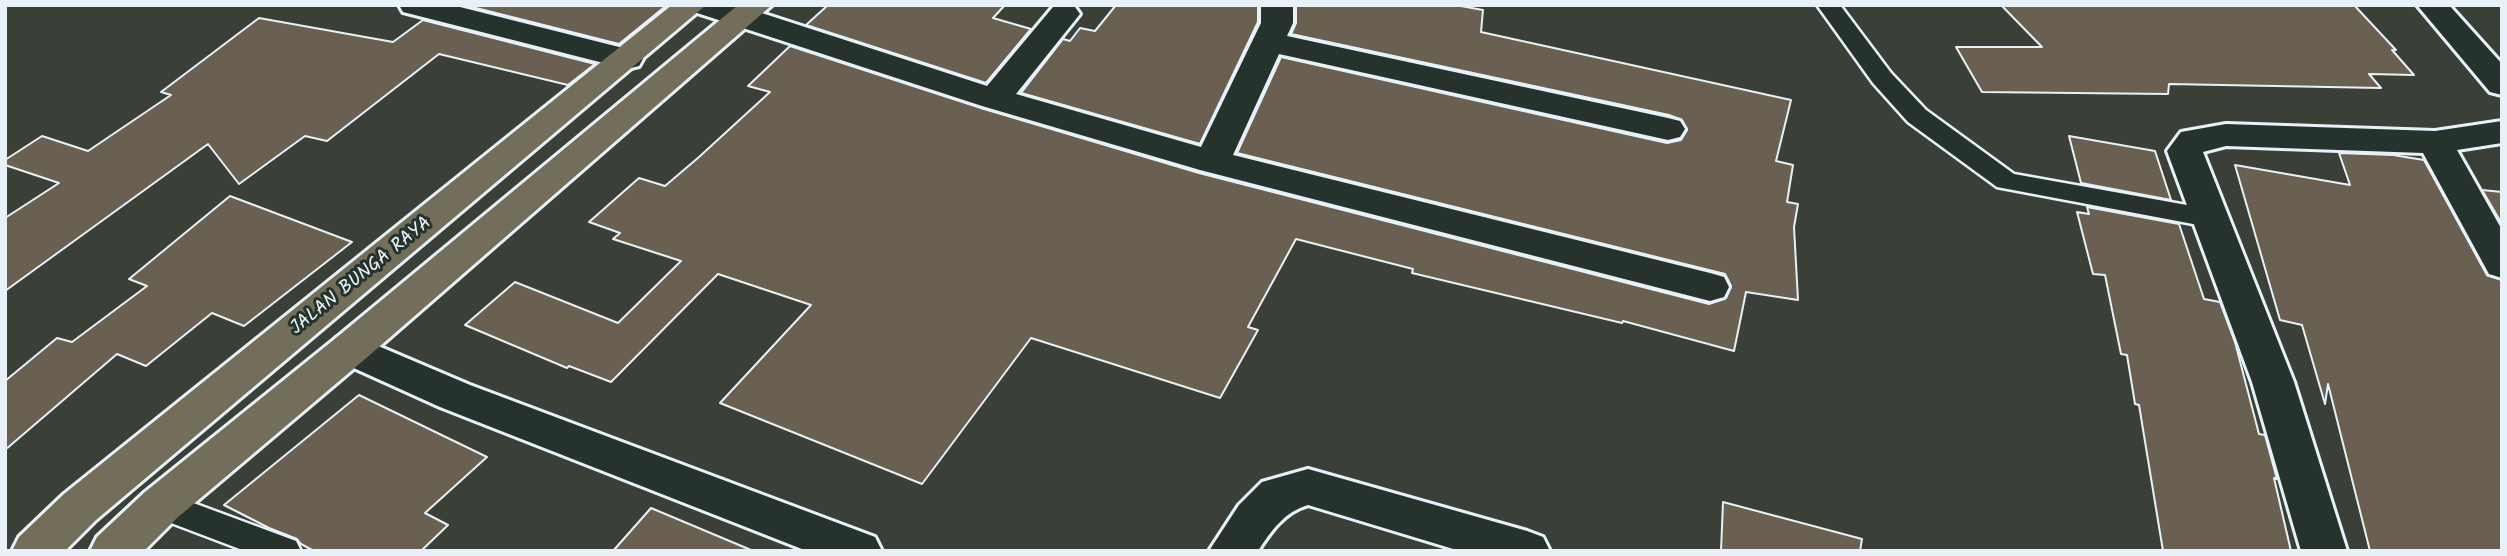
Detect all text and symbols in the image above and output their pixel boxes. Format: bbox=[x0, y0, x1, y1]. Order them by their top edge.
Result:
street label: JALAN BUNGA RAYA bbox=[287, 213, 437, 341]

